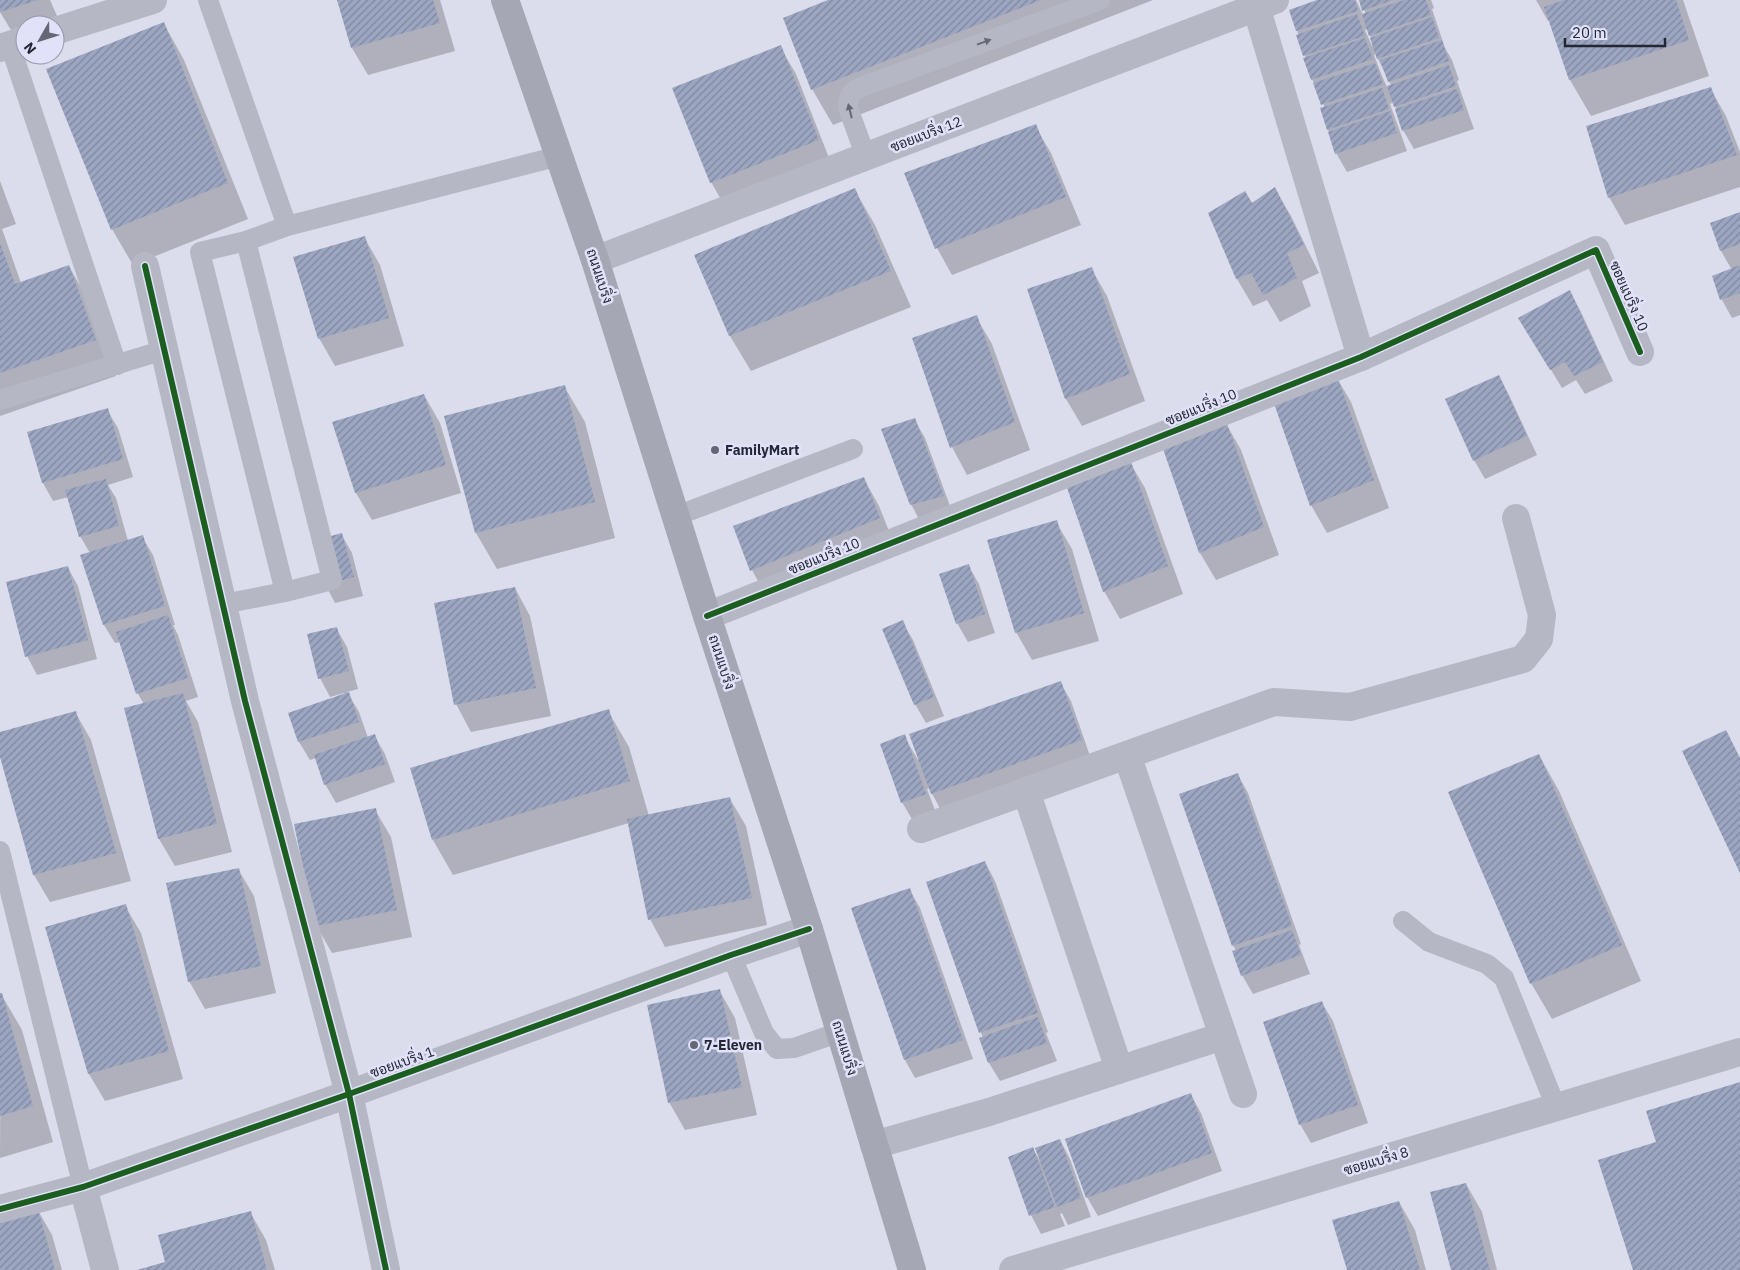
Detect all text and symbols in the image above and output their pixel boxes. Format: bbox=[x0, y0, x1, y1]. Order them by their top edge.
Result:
north arrow bbox=[15, 15, 65, 65]
scale bar bbox=[1565, 15, 1665, 47]
text: 20 m bbox=[1572, 23, 1607, 42]
one-way arrow bbox=[977, 38, 992, 45]
text: N bbox=[20, 39, 40, 58]
one-way arrow bbox=[846, 103, 854, 119]
street label: ซอยแบริ่ง 12 bbox=[887, 110, 964, 156]
street label: ถนนแบริ่ง bbox=[583, 246, 619, 306]
street label: ซอยแบริ่ง 10 bbox=[1605, 257, 1655, 334]
street label: ซอยแบริ่ง 10 bbox=[1162, 382, 1239, 429]
place label: FamilyMart bbox=[725, 441, 799, 459]
marker: FamilyMart bbox=[709, 444, 721, 456]
street label: ซอยแบริ่ง 10 bbox=[785, 531, 862, 578]
street label: ถนนแบริ่ง bbox=[705, 632, 741, 692]
street label: ถนนแบริ่ง bbox=[828, 1018, 864, 1078]
place label: 7-Eleven bbox=[704, 1036, 762, 1054]
marker: 7-Eleven bbox=[688, 1039, 700, 1051]
street label: ซอยแบริ่ง 1 bbox=[367, 1040, 436, 1082]
street label: ซอยแบริ่ง 8 bbox=[1341, 1140, 1411, 1179]

